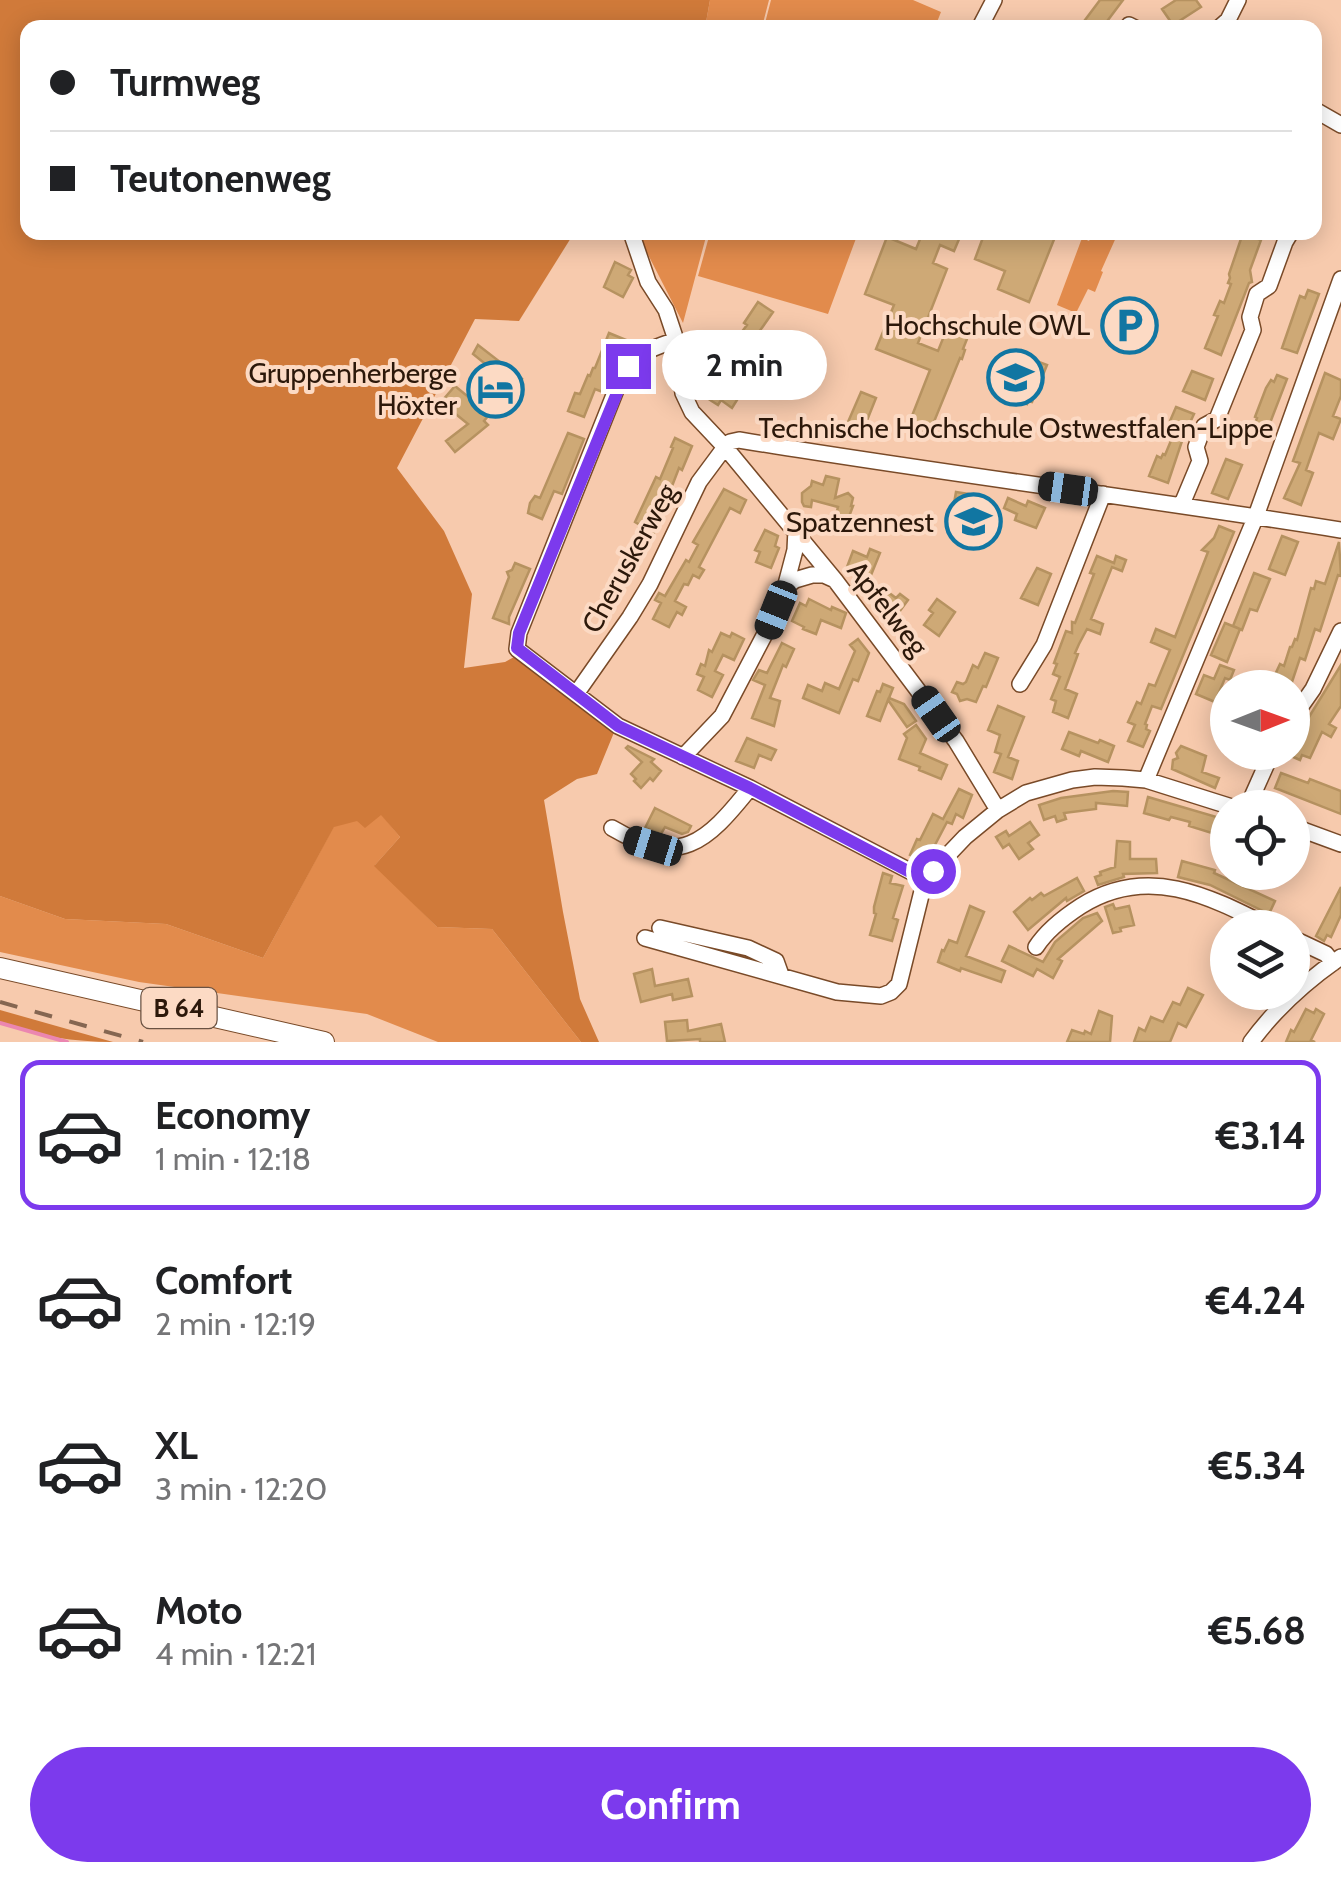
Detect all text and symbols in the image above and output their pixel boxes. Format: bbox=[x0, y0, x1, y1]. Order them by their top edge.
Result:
text: Turmweg bbox=[110, 59, 260, 106]
text: Teutonenweg bbox=[110, 155, 331, 202]
parking icon: Hochschule OWL bbox=[1099, 295, 1159, 355]
place label: Hochschule OWL bbox=[884, 308, 1090, 342]
callout: 2 min bbox=[663, 331, 828, 401]
route end bbox=[606, 344, 651, 389]
text: 2 min bbox=[706, 345, 783, 384]
school or university icon: Technische Hochschule Ostwestfalen-Lippe bbox=[986, 347, 1046, 407]
place label: Gruppenherberge Höxter bbox=[248, 356, 457, 422]
hotel icon: Gruppenherberge Höxter bbox=[466, 359, 526, 419]
place label: Technische Hochschule Ostwestfalen-Lippe bbox=[759, 411, 1273, 445]
car bbox=[1036, 470, 1100, 508]
street label: Cheruskerweg bbox=[574, 476, 684, 639]
school or university icon: Spatzennest bbox=[943, 492, 1003, 552]
place label: Spatzennest bbox=[786, 505, 934, 539]
street label: Apfelweg bbox=[840, 554, 936, 663]
car bbox=[751, 577, 801, 643]
north arrow bbox=[1210, 670, 1310, 770]
map controls bbox=[1210, 670, 1310, 1010]
car bbox=[907, 681, 965, 747]
button: locate bbox=[1210, 790, 1310, 890]
car bbox=[620, 823, 686, 869]
route start bbox=[911, 849, 956, 894]
button: layers bbox=[1210, 910, 1310, 1010]
road number: B 64 bbox=[142, 988, 216, 1028]
icon: car bbox=[35, 1090, 125, 1180]
text: Economy bbox=[155, 1092, 310, 1139]
text: €3.14 bbox=[1216, 1112, 1306, 1159]
text: 1 min · 12:18 bbox=[155, 1139, 311, 1178]
icon: car bbox=[35, 1255, 125, 1345]
text: Comfort bbox=[155, 1257, 292, 1304]
text: €4.24 bbox=[1206, 1277, 1306, 1324]
text: 2 min · 12:19 bbox=[155, 1304, 316, 1343]
icon: car bbox=[35, 1420, 125, 1510]
text: XL bbox=[155, 1422, 198, 1469]
text: €5.34 bbox=[1209, 1442, 1306, 1489]
text: 3 min · 12:20 bbox=[155, 1469, 327, 1508]
icon: car bbox=[35, 1585, 125, 1675]
text: Moto bbox=[155, 1587, 242, 1634]
text: €5.68 bbox=[1208, 1607, 1306, 1654]
text: 4 min · 12:21 bbox=[155, 1634, 317, 1673]
button: Confirm bbox=[30, 1747, 1311, 1862]

